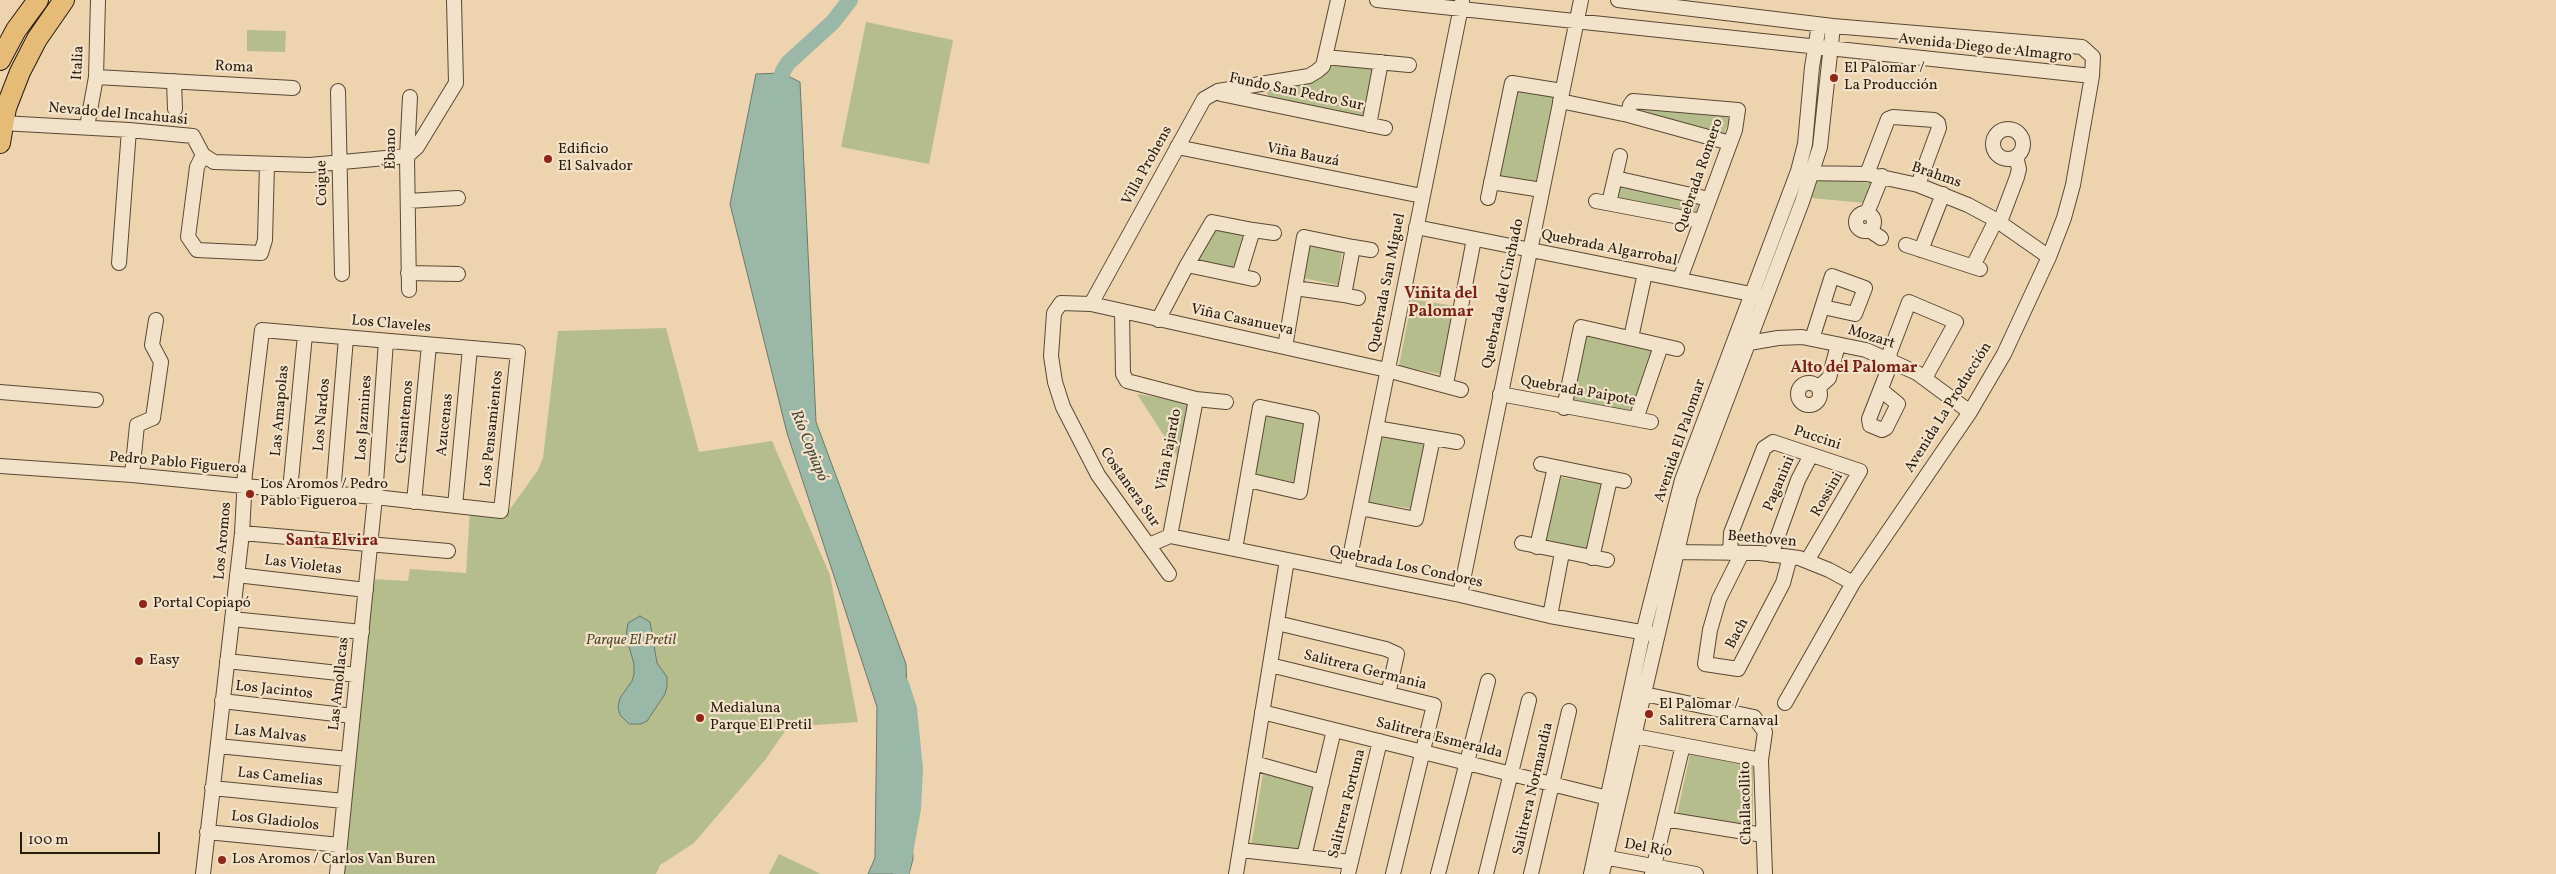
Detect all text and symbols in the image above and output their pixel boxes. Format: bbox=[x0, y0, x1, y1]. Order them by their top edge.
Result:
street label: Avenida Diego de Almagro bbox=[1897, 31, 2073, 67]
street label: Italia bbox=[69, 45, 89, 81]
street label: Roma bbox=[214, 58, 254, 78]
place label: El Palomar / La Producción bbox=[1844, 60, 1938, 95]
street label: Fundo San Pedro Sur bbox=[1227, 70, 1365, 116]
marker: El Palomar / La Producción bbox=[1828, 72, 1840, 84]
street label: Nevado del Incahuasi bbox=[47, 100, 189, 130]
street label: Quebrada Romero bbox=[1672, 116, 1728, 236]
street label: Villa Prohens bbox=[1119, 123, 1177, 209]
street label: Ébano bbox=[383, 128, 401, 170]
street label: Viña Bauzá bbox=[1265, 140, 1341, 172]
place label: Edificio El Salvador bbox=[558, 141, 633, 176]
marker: Edificio El Salvador bbox=[542, 153, 554, 165]
street label: Brahms bbox=[1909, 159, 1963, 193]
street label: Coigue bbox=[314, 160, 332, 206]
street label: Quebrada San Miguel bbox=[1366, 212, 1410, 354]
street label: Quebrada del Cinchado bbox=[1479, 217, 1529, 371]
street label: Quebrada Algarrobal bbox=[1539, 227, 1679, 271]
district label: Viñita del Palomar bbox=[1404, 285, 1478, 323]
street label: Viña Casanueva bbox=[1189, 301, 1295, 341]
street label: Los Claveles bbox=[350, 313, 432, 337]
street label: Mozart bbox=[1845, 322, 1897, 354]
street label: Avenida La Producción bbox=[1901, 339, 1997, 477]
district label: Alto del Palomar bbox=[1791, 359, 1917, 379]
street label: Las Amapolas bbox=[268, 365, 294, 457]
street label: Los Pensamientos bbox=[478, 370, 508, 488]
street label: Quebrada Paipote bbox=[1519, 373, 1637, 411]
street label: Los Jazmines bbox=[353, 374, 377, 462]
street label: Avenida El Palomar bbox=[1651, 377, 1711, 505]
street label: Los Nardos bbox=[311, 378, 335, 452]
street label: Crisantemos bbox=[393, 380, 419, 464]
street label: Azucenas bbox=[434, 393, 458, 457]
water label: Río Copiapó bbox=[785, 407, 831, 485]
street label: Viña Fajardo bbox=[1153, 408, 1187, 492]
street label: Puccini bbox=[1791, 423, 1843, 455]
street label: Costanera Sur bbox=[1095, 445, 1163, 531]
street label: Pedro Pablo Figueroa bbox=[108, 449, 248, 479]
street label: Paganini bbox=[1760, 454, 1800, 514]
street label: Rossini bbox=[1808, 469, 1848, 521]
place label: Los Aromos / Pedro Pablo Figueroa bbox=[260, 476, 388, 511]
marker: Los Aromos / Pedro Pablo Figueroa bbox=[244, 488, 256, 500]
street label: Los Aromos bbox=[212, 501, 236, 581]
street label: Beethoven bbox=[1727, 528, 1797, 552]
district label: Santa Elvira bbox=[286, 532, 378, 552]
street label: Quebrada Los Condores bbox=[1328, 543, 1484, 593]
street label: Las Violetas bbox=[263, 552, 343, 580]
place label: Portal Copiapó bbox=[153, 595, 251, 613]
marker: Portal Copiapó bbox=[137, 598, 149, 610]
street label: Bach bbox=[1723, 616, 1753, 652]
park label: Parque El Pretil bbox=[586, 632, 676, 650]
street label: Las Amollacas bbox=[326, 636, 354, 732]
street label: Salitrera Germania bbox=[1302, 647, 1428, 695]
place label: Easy bbox=[149, 652, 180, 670]
marker: Easy bbox=[133, 655, 145, 667]
street label: Los Jacintos bbox=[234, 678, 314, 704]
place label: El Palomar / Salitrera Carnaval bbox=[1659, 696, 1779, 731]
place label: Medialuna Parque El Pretil bbox=[710, 700, 812, 735]
marker: El Palomar / Salitrera Carnaval bbox=[1643, 708, 1655, 720]
marker: Medialuna Parque El Pretil bbox=[694, 712, 706, 724]
street label: Salitrera Esmeralda bbox=[1374, 715, 1504, 763]
street label: Salitrera Normandia bbox=[1510, 721, 1558, 857]
street label: Las Malvas bbox=[233, 722, 307, 748]
street label: Salitrera Fortuna bbox=[1326, 747, 1370, 861]
street label: Challacollito bbox=[1737, 761, 1757, 845]
street label: Las Camelias bbox=[236, 765, 324, 791]
street label: Los Gladiolos bbox=[230, 808, 320, 836]
scale bar bbox=[22, 822, 162, 854]
text: 100 m bbox=[28, 830, 68, 851]
street label: Del Río bbox=[1623, 836, 1673, 862]
place label: Los Aromos / Carlos Van Buren bbox=[232, 851, 436, 869]
marker: Los Aromos / Carlos Van Buren bbox=[216, 854, 228, 866]

